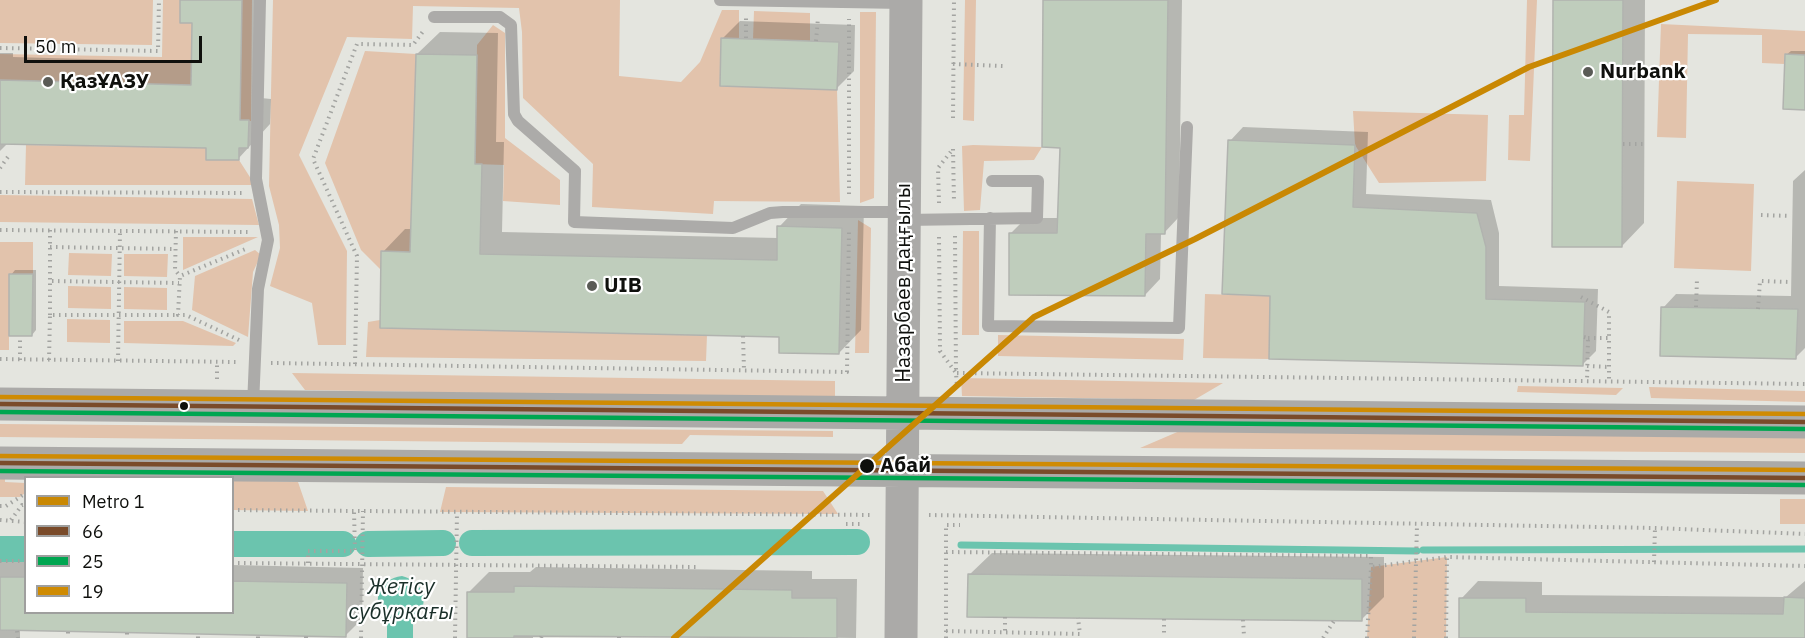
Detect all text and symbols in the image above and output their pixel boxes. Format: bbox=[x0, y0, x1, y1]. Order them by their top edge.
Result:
scale bar bbox=[27, 24, 206, 62]
text: 50 m bbox=[35, 35, 77, 58]
place label: Nurbank bbox=[1600, 59, 1686, 85]
marker: Nurbank bbox=[1581, 65, 1595, 79]
place label: ҚазҰАЗУ bbox=[60, 69, 149, 95]
marker: ҚазҰАЗУ bbox=[41, 75, 55, 89]
street label: Назарбаев даңғылы bbox=[891, 183, 917, 383]
place label: UIB bbox=[604, 273, 642, 299]
marker: UIB bbox=[585, 279, 599, 293]
unlabelled marker bbox=[178, 400, 190, 412]
place label: Абай bbox=[880, 453, 931, 479]
marker: Абай bbox=[858, 457, 876, 475]
legend bbox=[24, 476, 234, 614]
text: Metro 1 bbox=[82, 490, 144, 513]
text: 66 bbox=[82, 520, 104, 543]
text: 25 bbox=[82, 550, 104, 573]
water label: Жетісу субұрқағы bbox=[348, 575, 454, 626]
text: 19 bbox=[82, 580, 104, 603]

